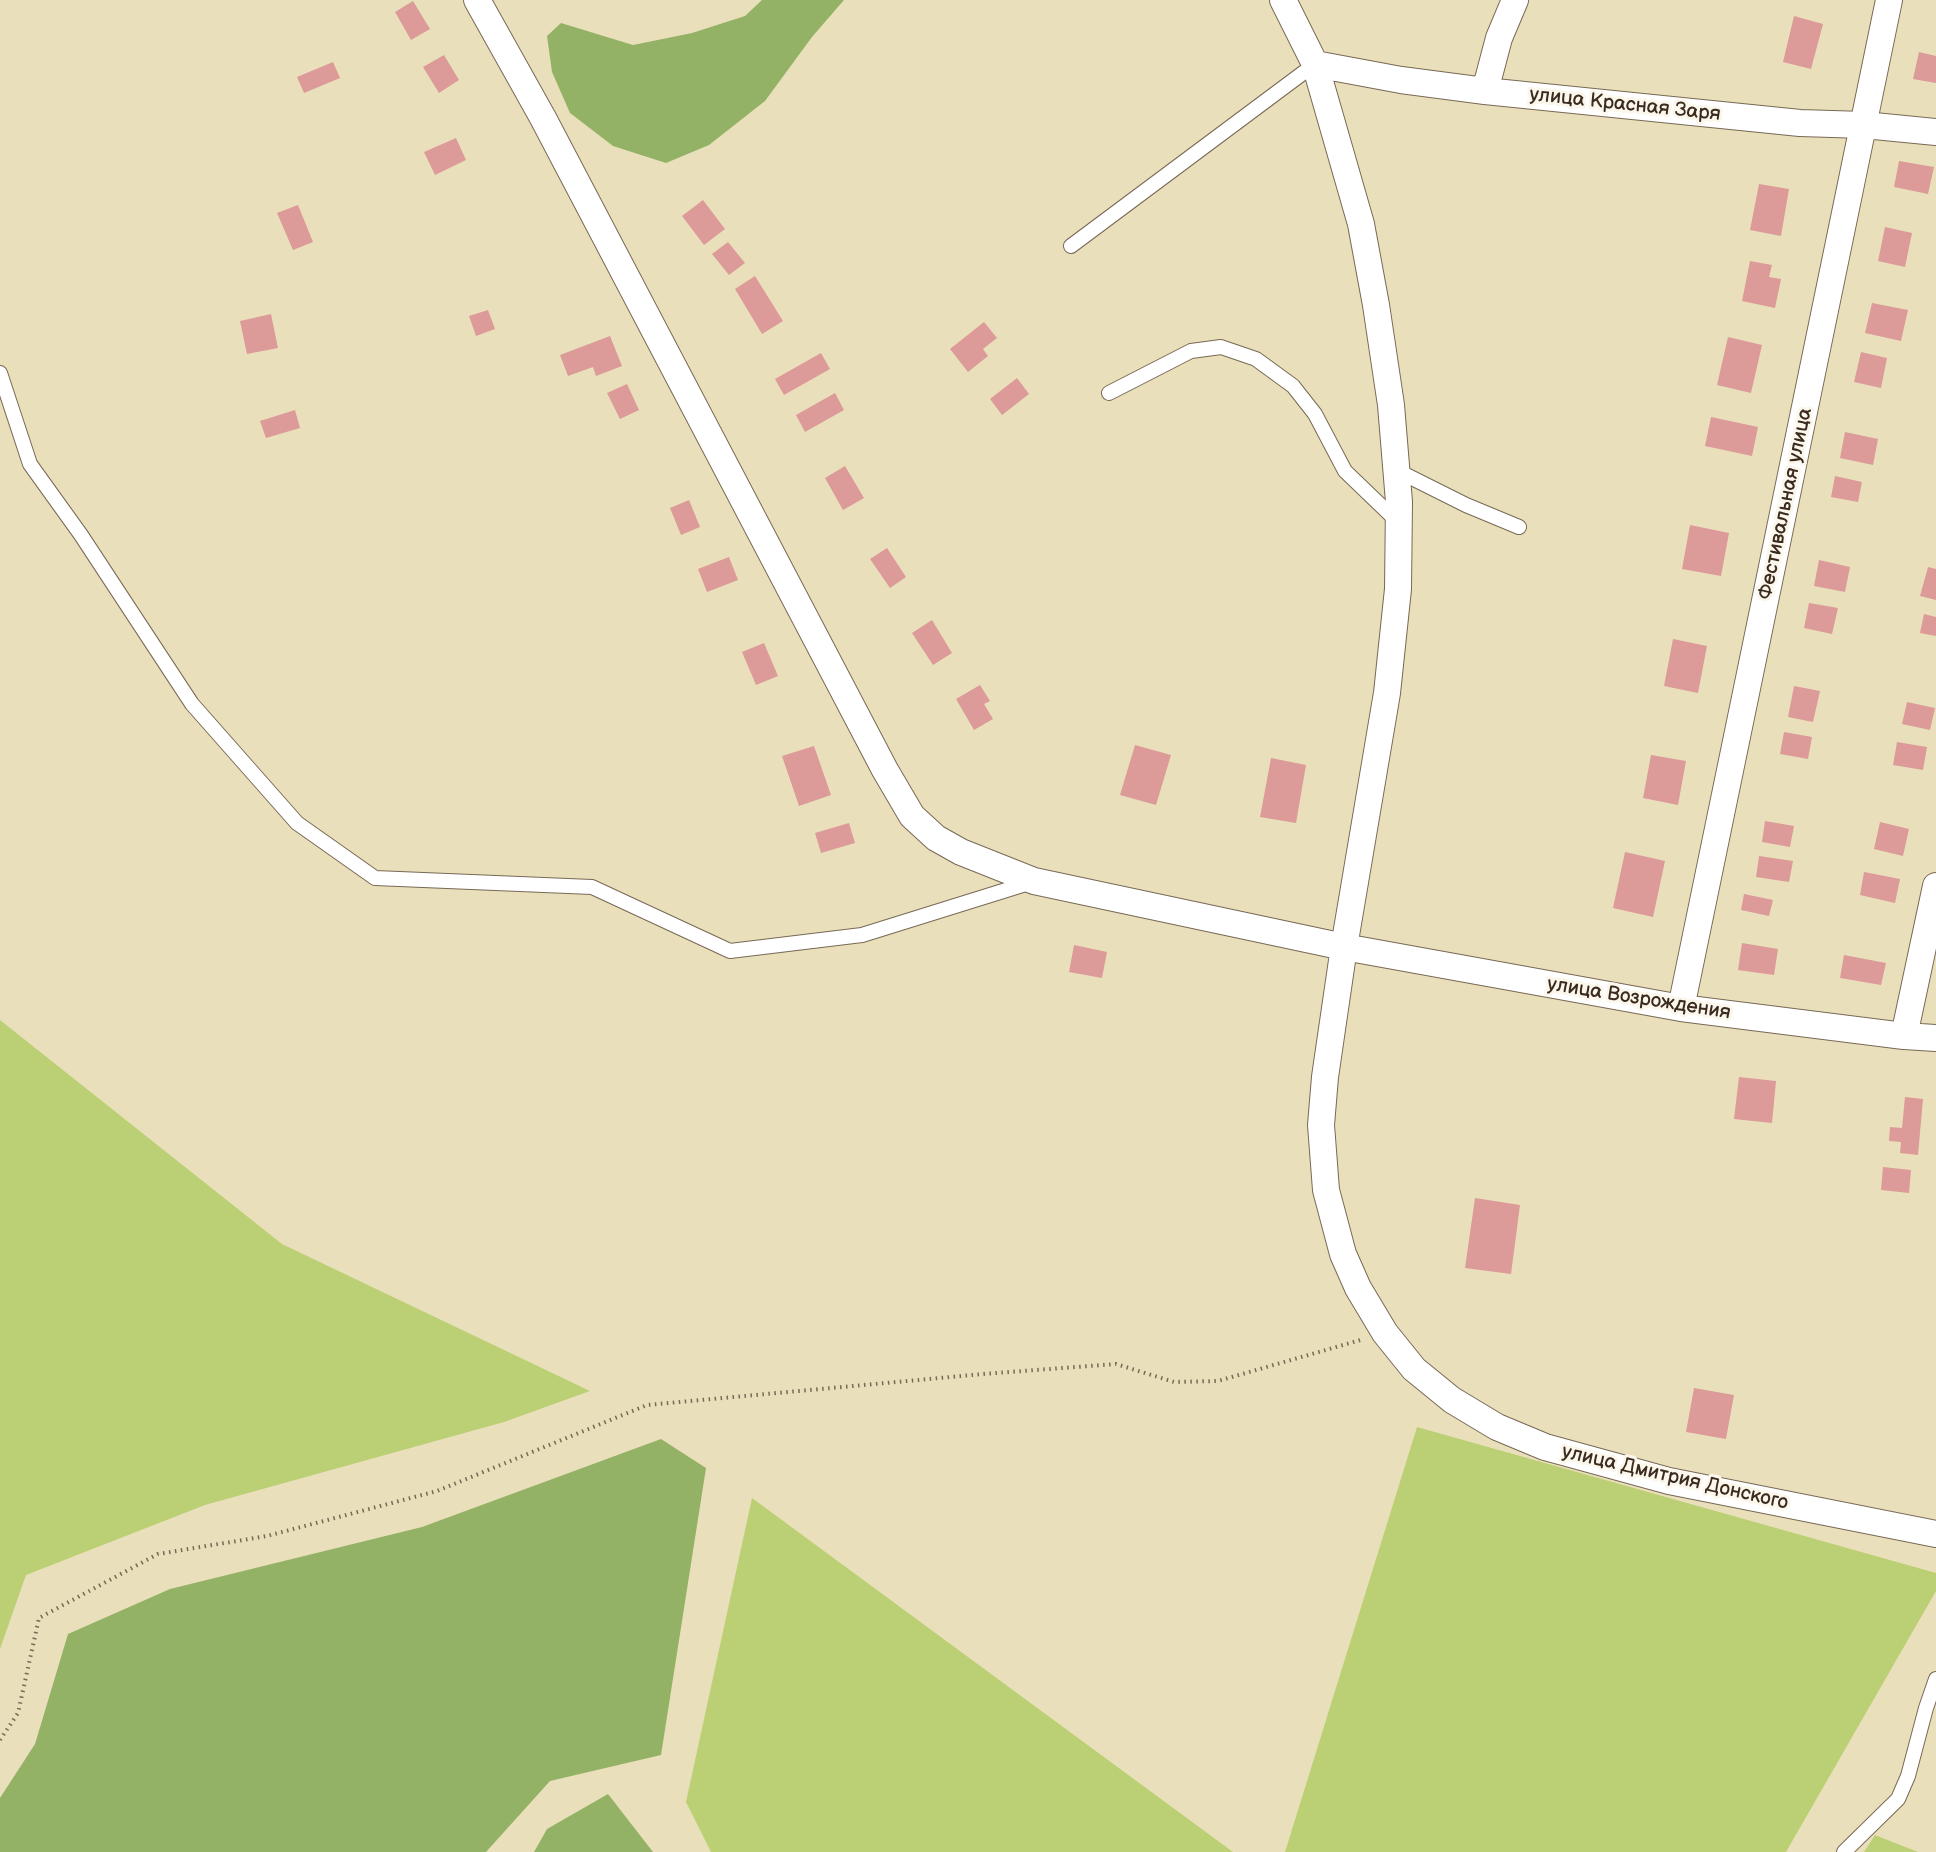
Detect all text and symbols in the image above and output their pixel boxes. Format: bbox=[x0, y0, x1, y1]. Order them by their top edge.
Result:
street label: улица Красная Заря bbox=[1528, 83, 1722, 127]
street label: Фестивальная улица bbox=[1754, 406, 1818, 602]
street label: улица Возрождения bbox=[1546, 973, 1732, 1025]
street label: улица Дмитрия Донского bbox=[1559, 1440, 1791, 1516]

